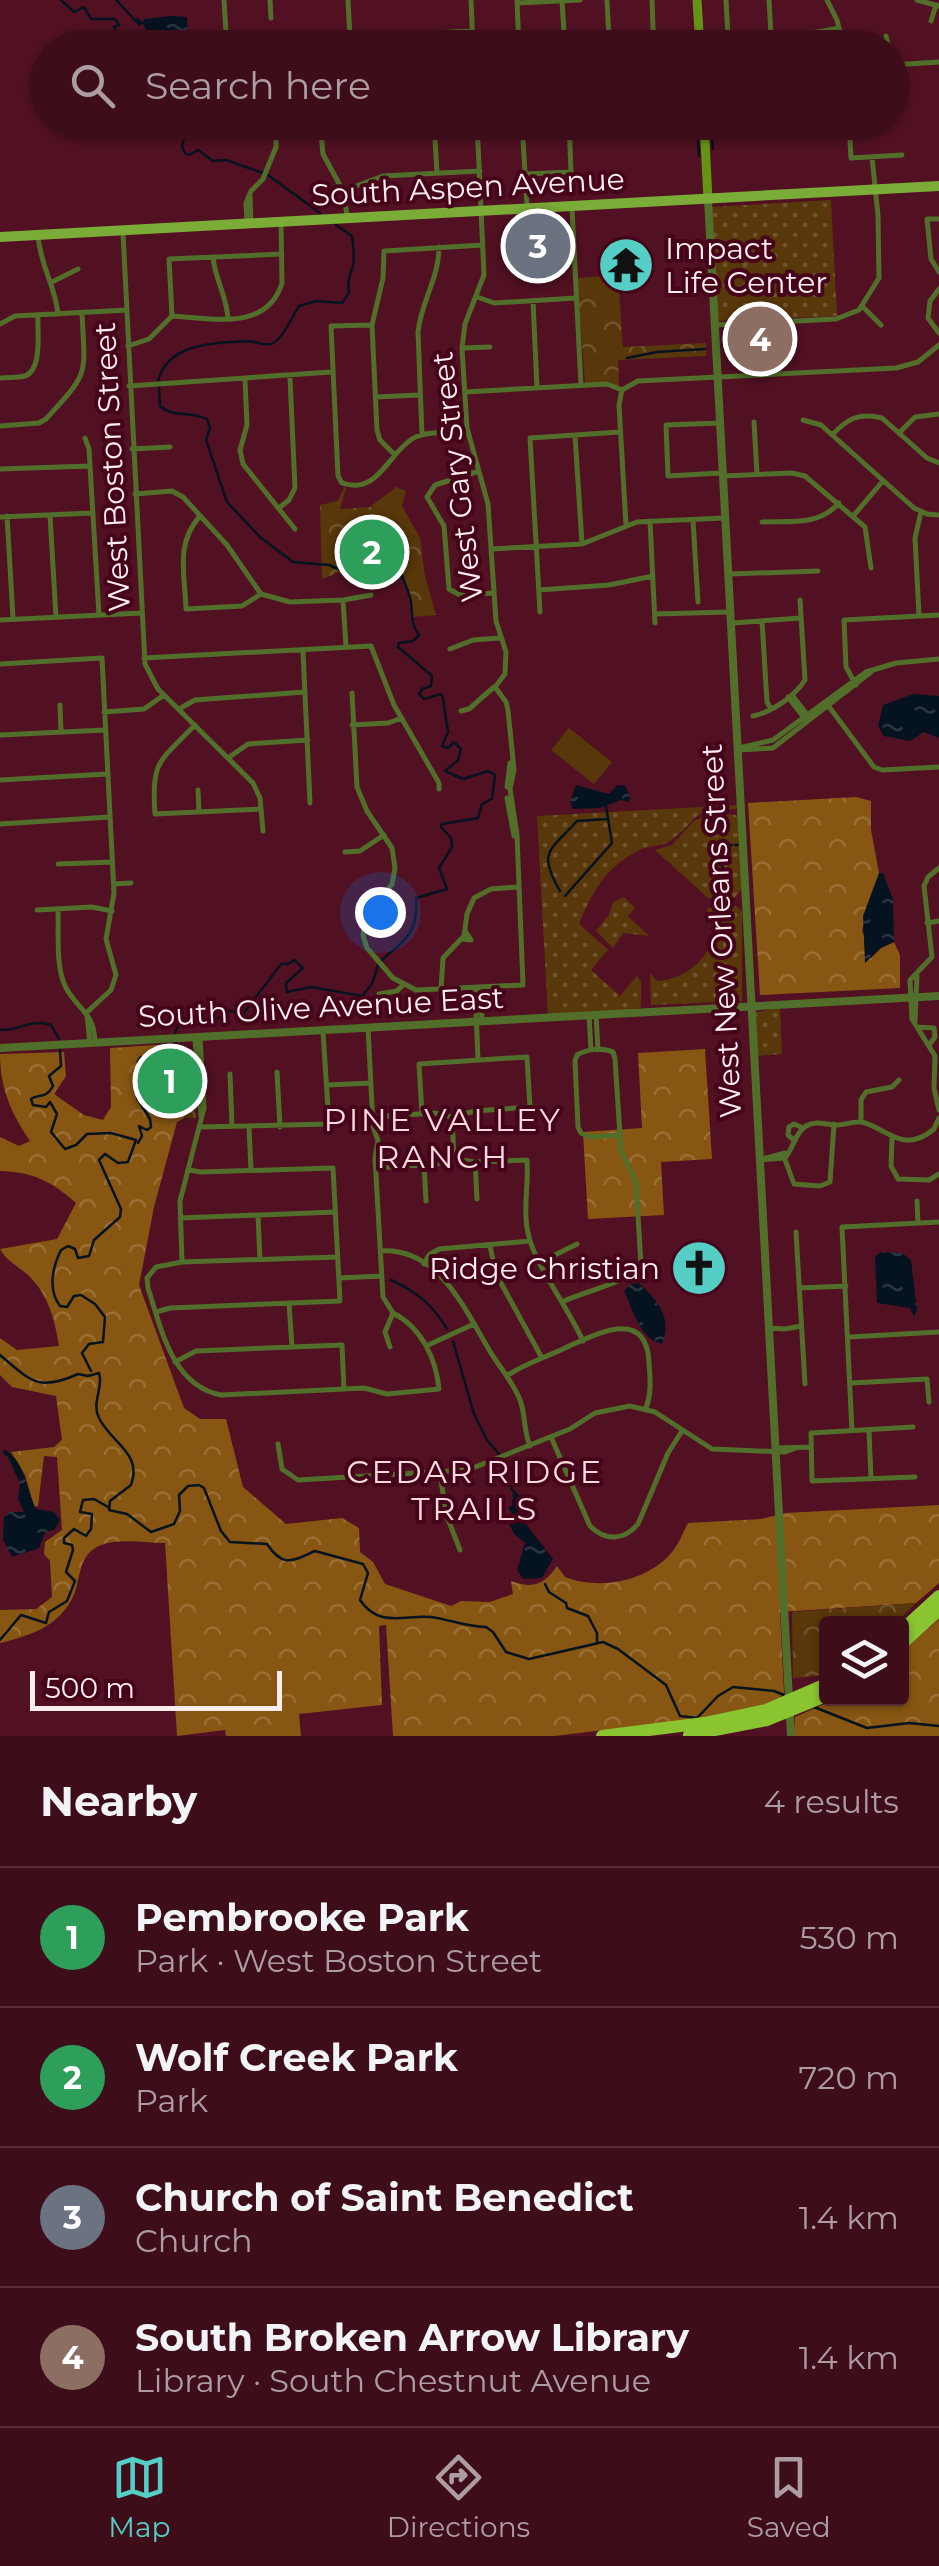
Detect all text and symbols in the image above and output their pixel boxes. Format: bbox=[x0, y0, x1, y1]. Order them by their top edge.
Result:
search box bbox=[30, 30, 909, 140]
icon: search bbox=[65, 58, 120, 113]
text: Search here bbox=[145, 62, 371, 109]
street label: South Aspen Avenue bbox=[310, 160, 626, 214]
pin: 3 bbox=[506, 208, 570, 284]
place label: Impact Life Center bbox=[665, 230, 827, 301]
temple icon: Impact Life Center bbox=[596, 235, 656, 295]
pin: 4 bbox=[728, 302, 792, 376]
street label: West Boston Street bbox=[86, 321, 138, 613]
street label: West Gary Street bbox=[423, 350, 491, 604]
pin: 2 bbox=[340, 514, 404, 590]
street label: West New Orleans Street bbox=[693, 743, 749, 1119]
your location bbox=[355, 887, 406, 938]
street label: South Olive Avenue East bbox=[137, 979, 505, 1035]
pin: 1 bbox=[138, 1044, 202, 1118]
district label: PINE VALLEY RANCH bbox=[324, 1100, 562, 1176]
church icon: Ridge Christian bbox=[669, 1238, 729, 1298]
place label: Ridge Christian bbox=[429, 1250, 660, 1287]
district label: CEDAR RIDGE TRAILS bbox=[346, 1452, 604, 1528]
map controls bbox=[819, 1616, 909, 1706]
button: layers bbox=[819, 1616, 909, 1706]
scale bar bbox=[30, 1666, 282, 1711]
text: 500 m bbox=[45, 1671, 135, 1705]
text: Nearby bbox=[40, 1775, 197, 1827]
text: 4 results bbox=[764, 1782, 899, 1821]
text: Pembrooke Park bbox=[135, 1894, 469, 1941]
text: 1 bbox=[66, 1918, 79, 1957]
text: 530 m bbox=[799, 1918, 899, 1957]
text: Park · West Boston Street bbox=[135, 1941, 542, 1980]
text: Wolf Creek Park bbox=[135, 2034, 458, 2081]
text: 2 bbox=[63, 2058, 82, 2097]
text: 720 m bbox=[799, 2058, 899, 2097]
text: Park bbox=[135, 2081, 208, 2120]
text: Church of Saint Benedict bbox=[135, 2174, 634, 2221]
text: 3 bbox=[63, 2198, 82, 2237]
text: 1.4 km bbox=[799, 2198, 899, 2237]
text: Church bbox=[135, 2221, 253, 2260]
text: South Broken Arrow Library bbox=[135, 2314, 689, 2361]
text: 4 bbox=[61, 2338, 84, 2377]
text: 1.4 km bbox=[799, 2338, 899, 2377]
text: Library · South Chestnut Avenue bbox=[135, 2361, 651, 2400]
tab: Map bbox=[108, 2450, 170, 2544]
tab: Directions bbox=[387, 2450, 530, 2544]
tab: Saved bbox=[747, 2450, 831, 2544]

